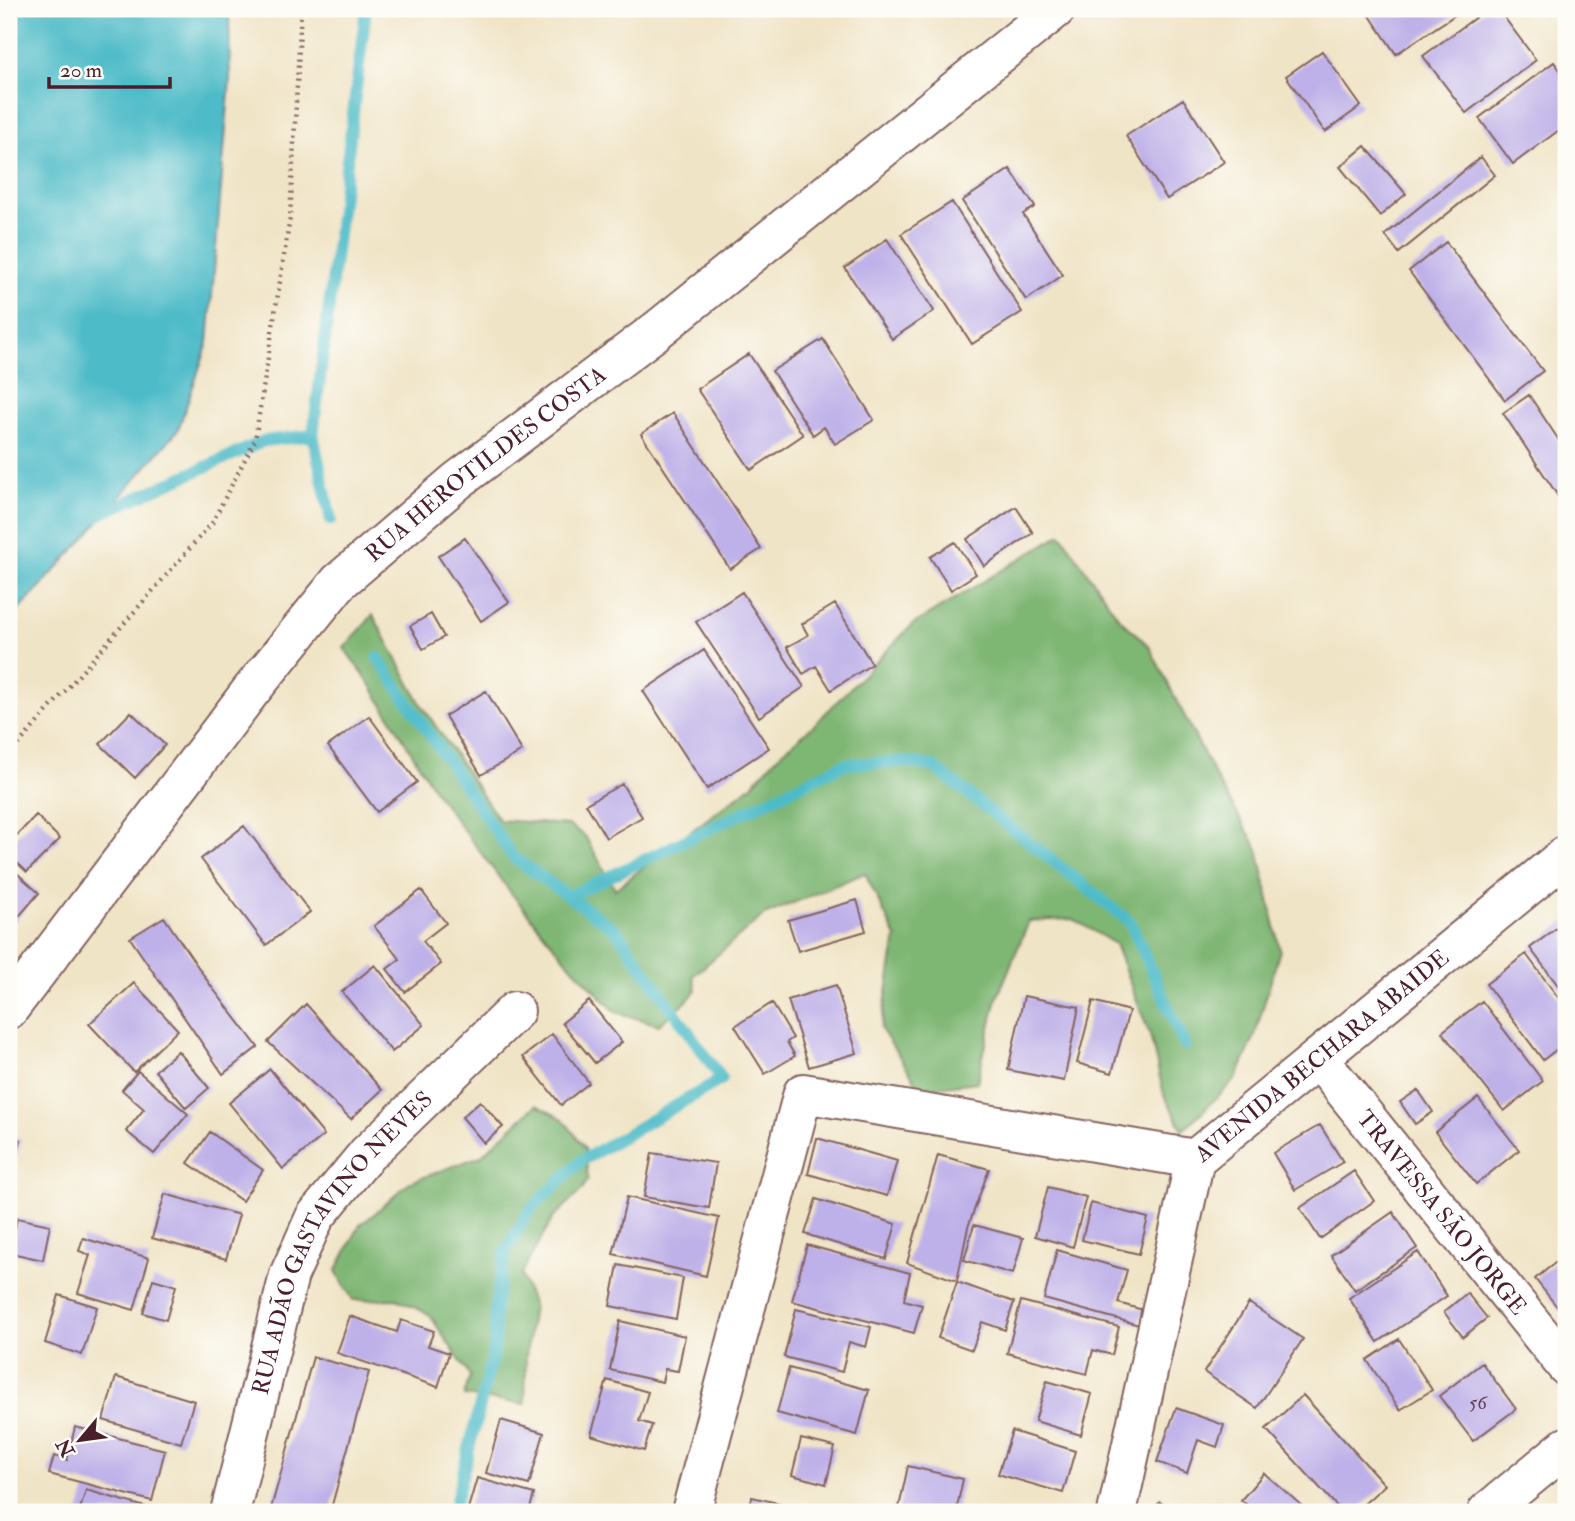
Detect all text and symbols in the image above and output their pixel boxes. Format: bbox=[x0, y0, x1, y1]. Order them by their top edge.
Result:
scale bar bbox=[49, 46, 170, 90]
text: 20 m bbox=[60, 57, 102, 84]
street label: RUA HEROTILDES COSTA bbox=[359, 360, 612, 568]
street label: AVENIDA BECHARA ABAIDE bbox=[1188, 943, 1455, 1169]
street label: RUA ADÃO GASTAVINO NEVES bbox=[246, 1085, 439, 1398]
street label: TRAVESSA SÃO JORGE bbox=[1351, 1104, 1533, 1321]
house number: 56 bbox=[1469, 1391, 1488, 1415]
north arrow bbox=[46, 1406, 116, 1476]
text: N bbox=[51, 1434, 81, 1462]

